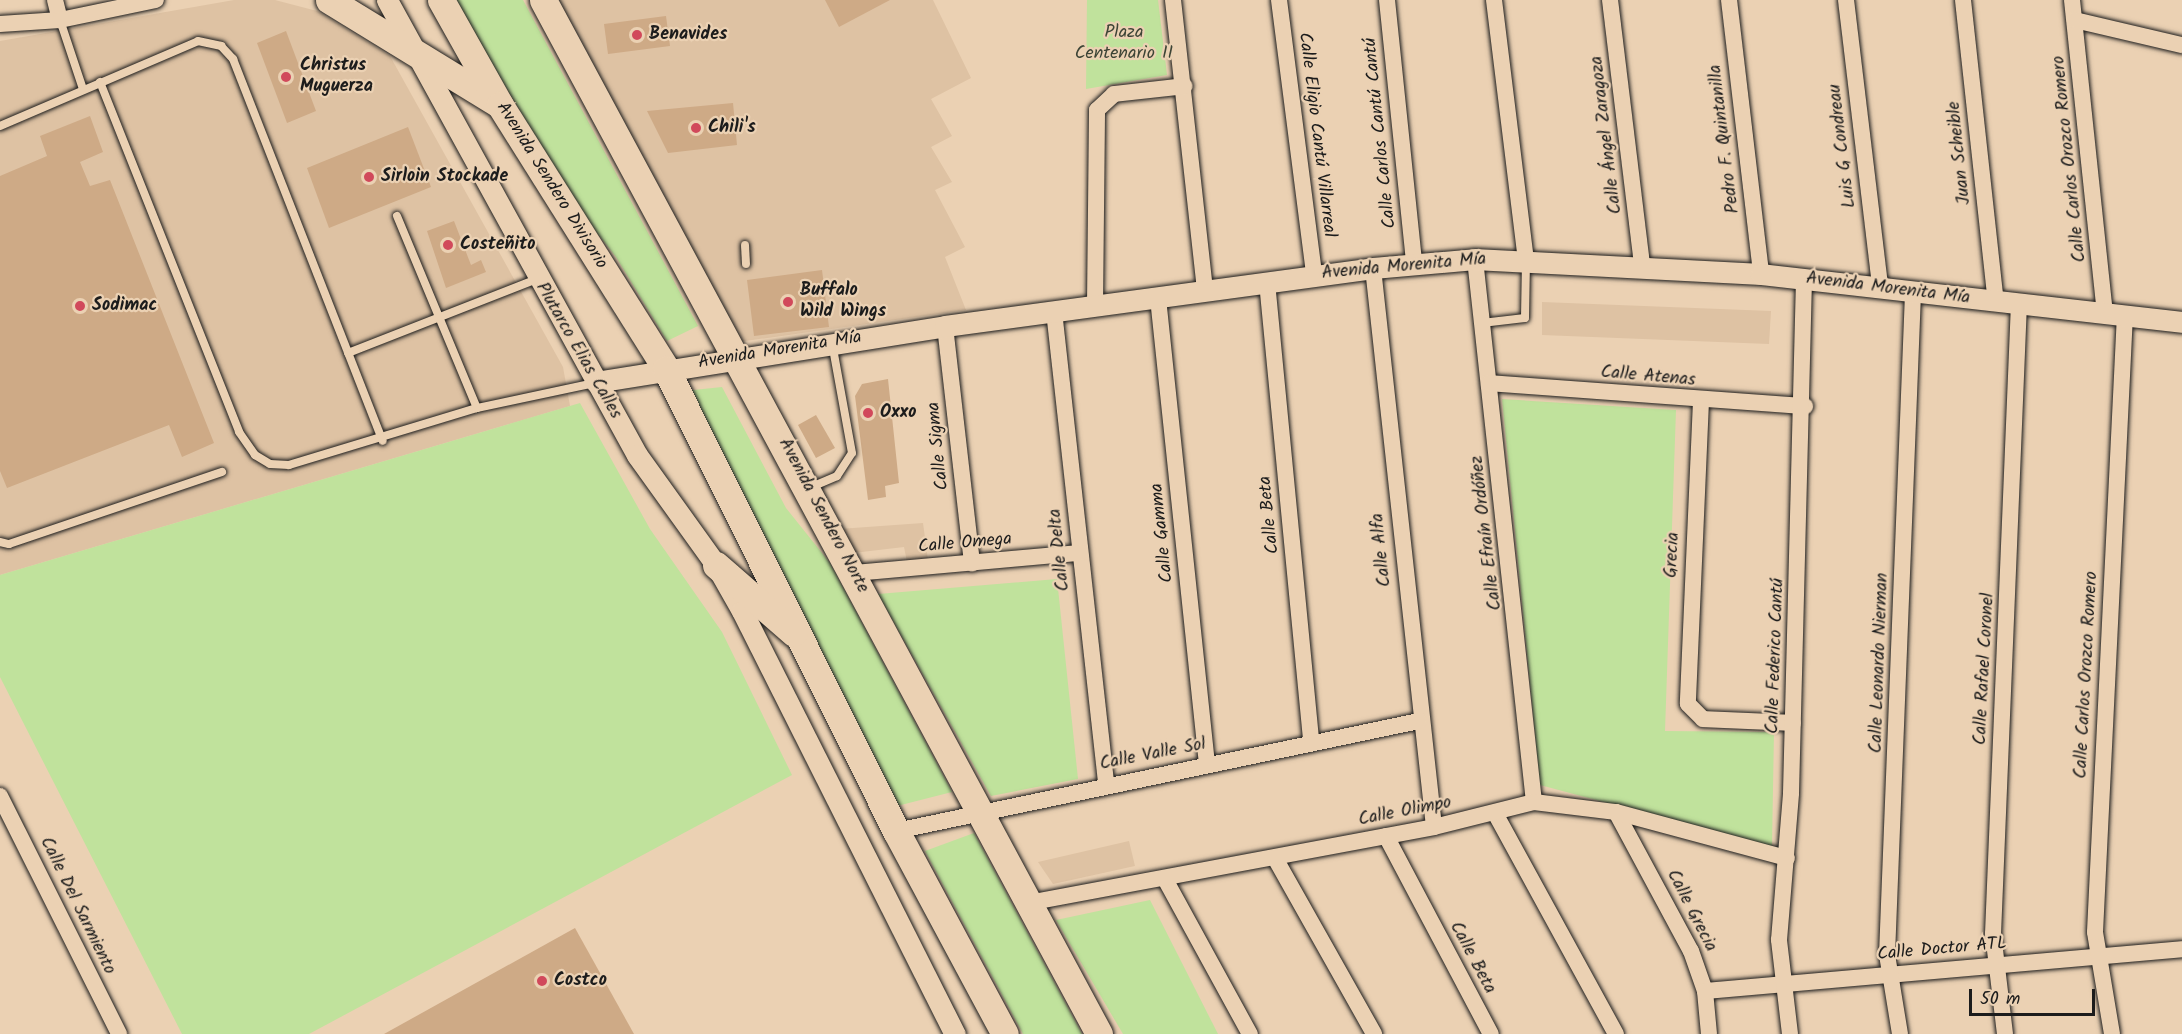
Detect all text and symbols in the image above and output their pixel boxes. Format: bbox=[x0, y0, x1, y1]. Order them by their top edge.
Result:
park label: Plaza Centenario II bbox=[1075, 23, 1173, 66]
place label: Benavides bbox=[649, 24, 727, 46]
marker: Benavides bbox=[630, 28, 644, 42]
street label: Calle Eligio Cantú Villarreal bbox=[1293, 31, 1339, 239]
street label: Calle Carlos Cantú Cantú bbox=[1360, 36, 1402, 230]
street label: Calle Ángel Zaragoza bbox=[1587, 55, 1627, 215]
street label: Calle Carlos Orozco Romero bbox=[2048, 55, 2092, 263]
place label: Christus Muguerza bbox=[300, 56, 373, 98]
street label: Pedro F. Quintanilla bbox=[1705, 63, 1745, 215]
marker: Christus Muguerza bbox=[277, 68, 295, 86]
street label: Luis G Condreau bbox=[1825, 83, 1861, 209]
street label: Avenida Sendero Divisorio bbox=[491, 99, 611, 273]
street label: Juan Scheible bbox=[1944, 100, 1976, 206]
place label: Chili's bbox=[708, 117, 756, 139]
marker: Chili's bbox=[689, 121, 703, 135]
place label: Sirloin Stockade bbox=[381, 166, 508, 188]
marker: Sirloin Stockade bbox=[362, 170, 376, 184]
place label: Costeñito bbox=[460, 234, 536, 256]
marker: Costeñito bbox=[441, 238, 455, 252]
street label: Avenida Morenita Mía bbox=[1321, 249, 1487, 285]
street label: Avenida Morenita Mía bbox=[1805, 268, 1971, 310]
street label: Plutarco Elias Calles bbox=[530, 279, 626, 423]
place label: Buffalo Wild Wings bbox=[800, 281, 886, 324]
place label: Sodimac bbox=[92, 295, 157, 317]
marker: Buffalo Wild Wings bbox=[781, 295, 795, 309]
marker: Sodimac bbox=[73, 299, 87, 313]
street label: Avenida Morenita Mía bbox=[697, 327, 863, 375]
street label: Calle Atenas bbox=[1600, 362, 1696, 392]
street label: Calle Sigma bbox=[924, 401, 954, 491]
place label: Oxxo bbox=[880, 402, 916, 424]
marker: Oxxo bbox=[861, 406, 875, 420]
street label: Avenida Sendero Norte bbox=[773, 435, 873, 597]
street label: Calle Efraín Ordóñez bbox=[1467, 454, 1507, 612]
street label: Calle Beta bbox=[1255, 475, 1285, 555]
street label: Calle Gamma bbox=[1147, 482, 1179, 584]
street label: Calle Delta bbox=[1045, 508, 1075, 592]
street label: Calle Alfa bbox=[1367, 512, 1397, 588]
street label: Calle Omega bbox=[917, 529, 1013, 559]
street label: Grecia bbox=[1661, 532, 1685, 578]
street label: Calle Carlos Orozco Romero bbox=[2071, 571, 2103, 779]
street label: Calle Leonardo Nierman bbox=[1866, 572, 1894, 754]
street label: Calle Federico Cantú bbox=[1762, 578, 1790, 734]
street label: Calle Rafael Coronel bbox=[1970, 592, 2000, 746]
street label: Calle Valle Sol bbox=[1098, 734, 1208, 776]
street label: Calle Olimpo bbox=[1357, 792, 1453, 832]
street label: Calle Del Sarmiento bbox=[34, 834, 120, 978]
street label: Calle Grecia bbox=[1661, 866, 1721, 956]
street label: Calle Beta bbox=[1444, 918, 1500, 998]
street label: Calle Doctor ATL bbox=[1876, 934, 2008, 966]
place label: Costco bbox=[554, 970, 607, 992]
marker: Costco bbox=[535, 974, 549, 988]
scale bar bbox=[1972, 977, 2098, 1015]
text: 50 m bbox=[1980, 985, 2020, 1014]

